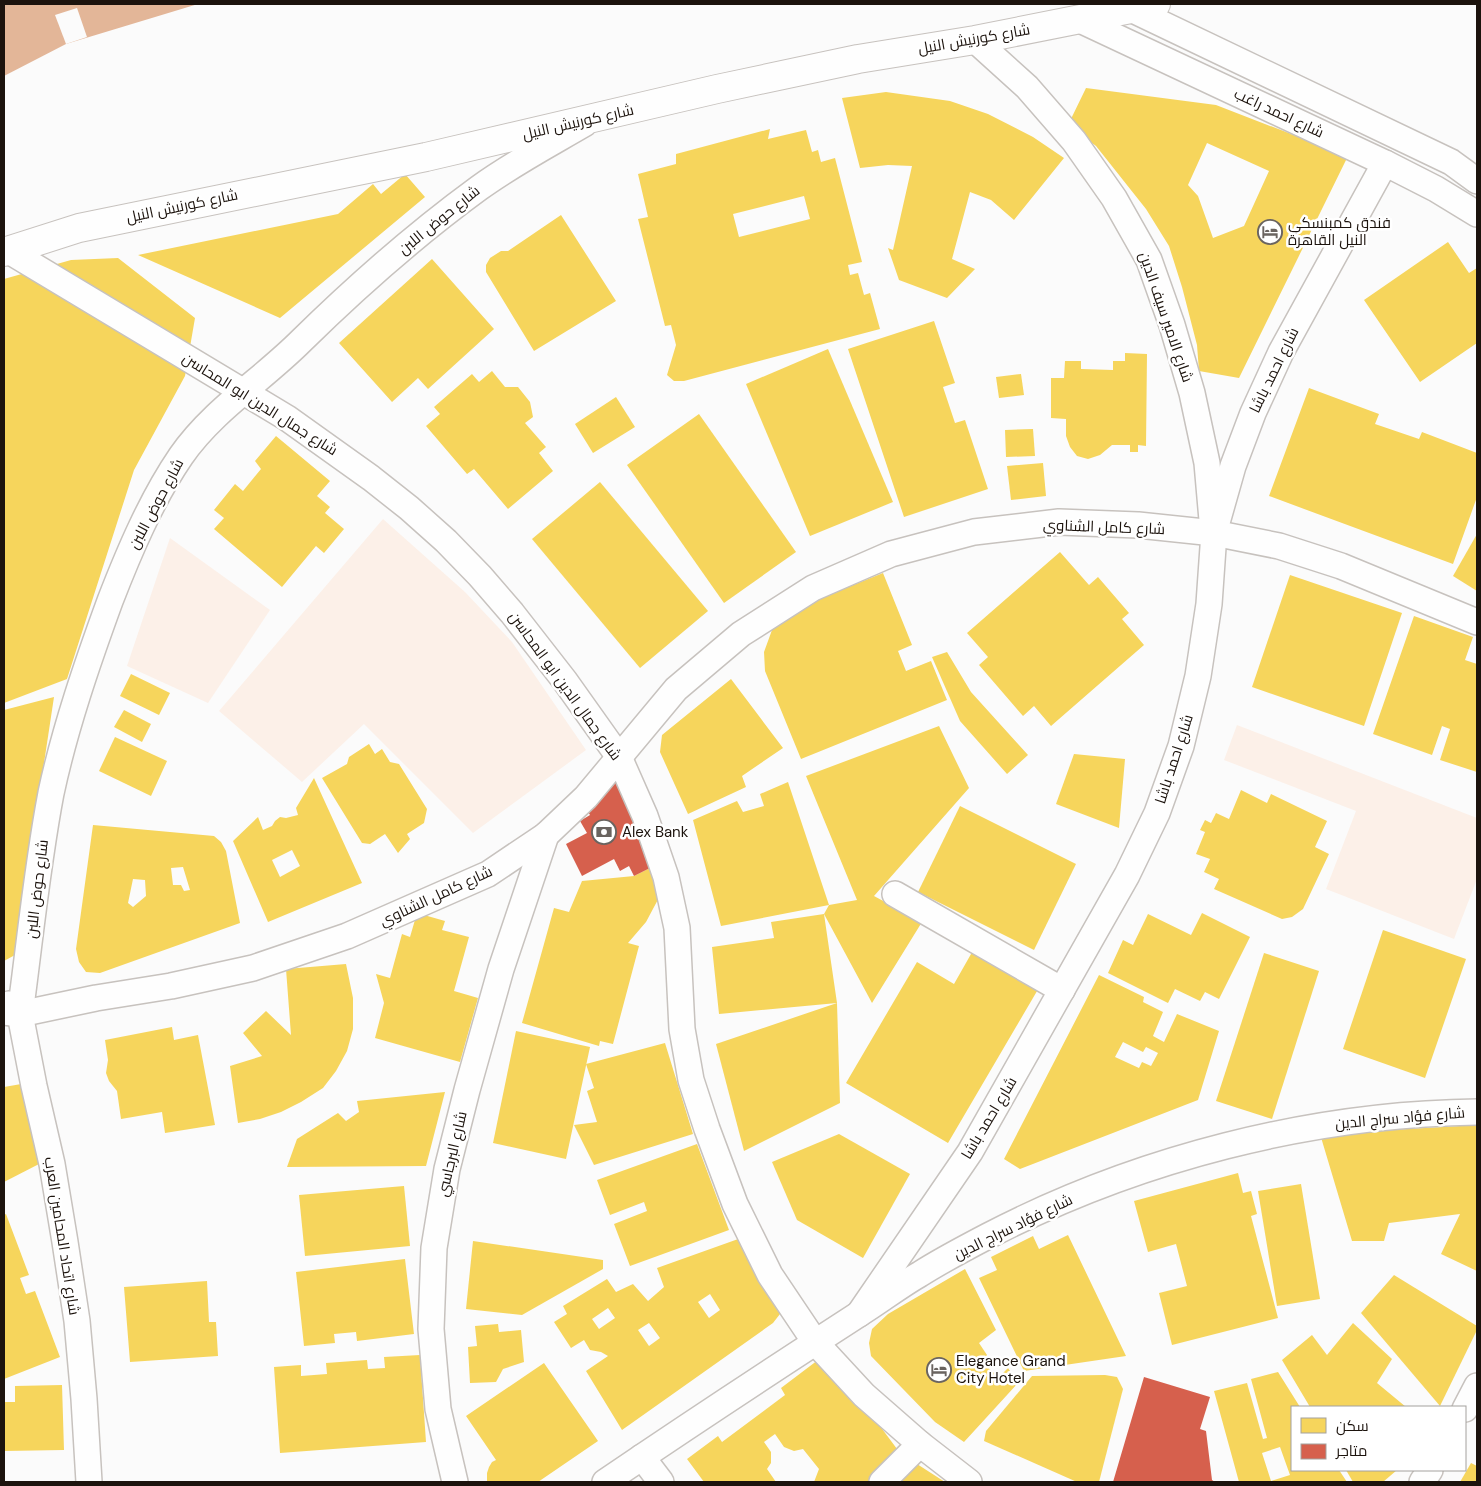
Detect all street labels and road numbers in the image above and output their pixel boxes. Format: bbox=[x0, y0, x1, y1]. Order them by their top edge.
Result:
street label: شارع كورنيش النيل bbox=[916, 19, 1032, 60]
street label: شارع احمد راغب bbox=[1231, 84, 1327, 143]
street label: شارع كورنيش النيل bbox=[520, 99, 636, 145]
street label: شارع حوض اللبن bbox=[394, 181, 485, 260]
street label: شارع كورنيش النيل bbox=[124, 184, 240, 229]
street label: شارع الامير سيف الدين bbox=[1133, 249, 1198, 385]
street label: شارع احمد باشا bbox=[1245, 324, 1304, 417]
street label: شارع جمال الدين ابو المحاسن bbox=[178, 348, 341, 461]
street label: شارع حوض اللبن bbox=[124, 455, 189, 553]
street label: شارع كامل الشناوي bbox=[1042, 515, 1166, 541]
street label: شارع جمال الدين ابو المحاسن bbox=[503, 607, 626, 765]
street label: شارع احمد باشا bbox=[1150, 712, 1199, 807]
street label: شارع حوض اللبن bbox=[21, 838, 54, 940]
street label: شارع كامل الشناوي bbox=[376, 861, 497, 933]
street label: شارع احمد باشا bbox=[957, 1073, 1022, 1163]
street label: شارع فؤاد سراج الدين bbox=[1334, 1102, 1466, 1135]
street label: شارع البرجاسي bbox=[432, 1109, 473, 1199]
street label: شارع اتحاد المحامين العرب bbox=[39, 1155, 84, 1317]
street label: شارع فؤاد سراج الدين bbox=[950, 1189, 1076, 1265]

